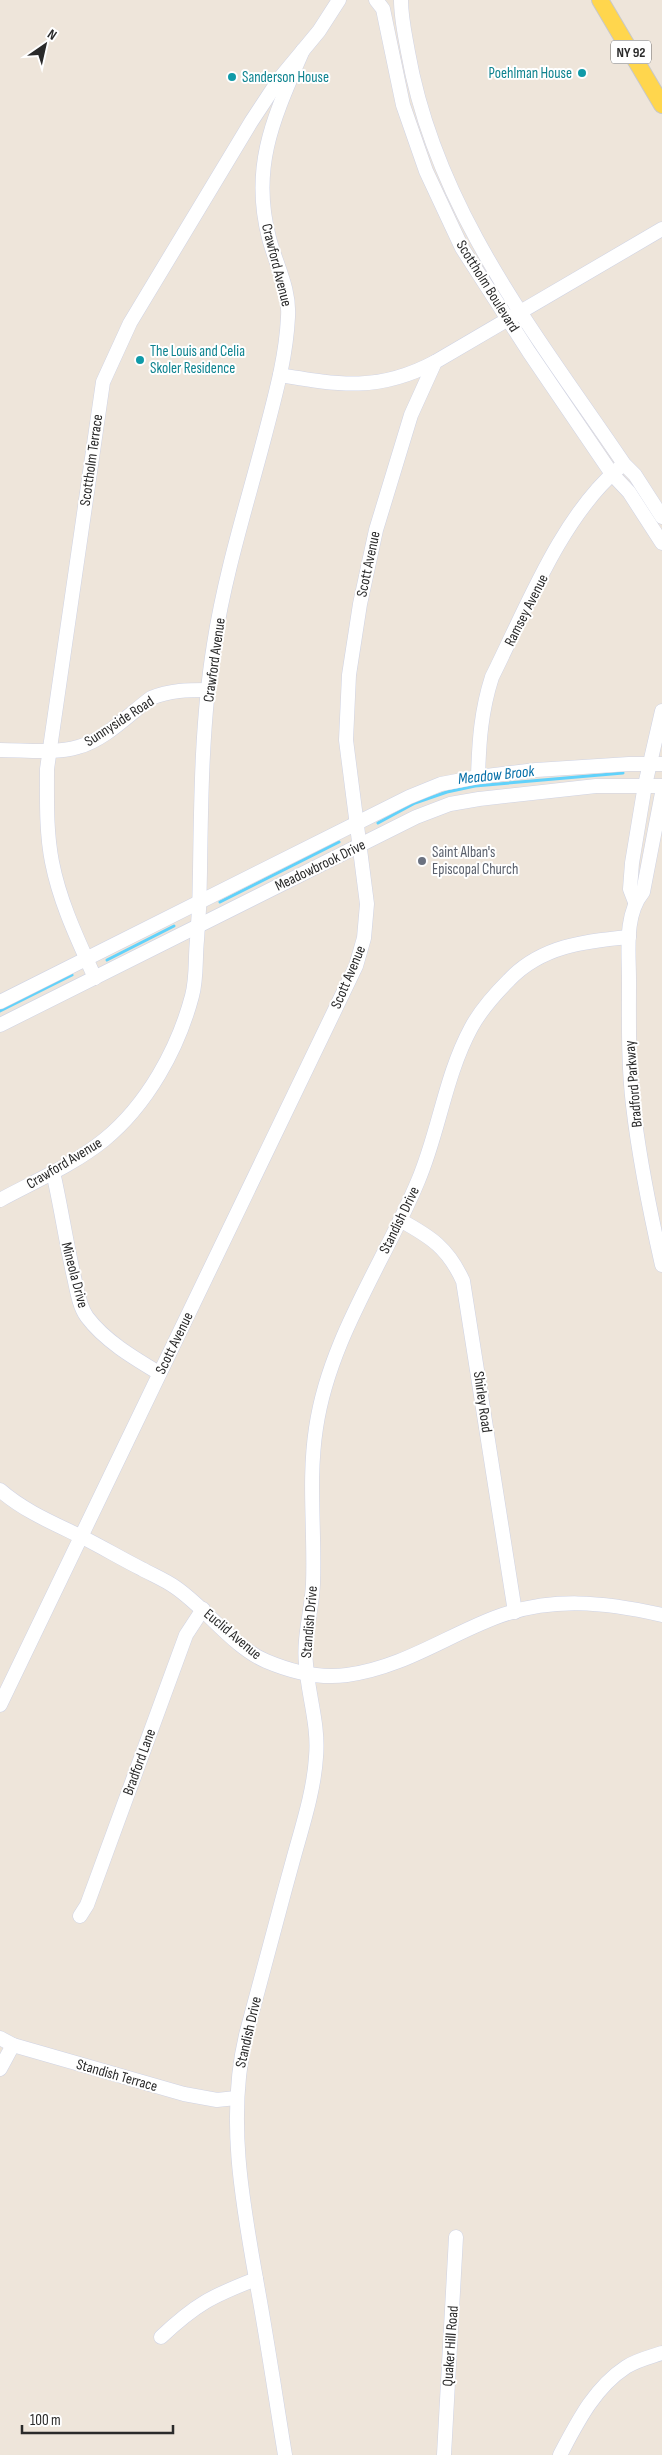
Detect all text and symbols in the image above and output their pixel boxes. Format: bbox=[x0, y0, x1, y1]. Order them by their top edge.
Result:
north arrow bbox=[20, 20, 70, 70]
text: N bbox=[44, 25, 60, 44]
road number: NY 92 bbox=[611, 41, 651, 64]
place label: Poehlman House bbox=[488, 64, 572, 83]
marker: Poehlman House bbox=[576, 67, 588, 79]
place label: Sanderson House bbox=[242, 68, 329, 87]
marker: Sanderson House bbox=[226, 71, 238, 83]
street label: Crawford Avenue bbox=[257, 222, 296, 309]
street label: Scottholm Boulevard bbox=[452, 237, 523, 336]
place label: The Louis and Celia Skoler Residence bbox=[150, 342, 245, 378]
marker: The Louis and Celia Skoler Residence bbox=[134, 354, 146, 366]
street label: Scottholm Terrace bbox=[76, 413, 107, 507]
street label: Scott Avenue bbox=[352, 529, 385, 599]
street label: Ramsey Avenue bbox=[500, 571, 553, 649]
street label: Crawford Avenue bbox=[199, 617, 230, 703]
street label: Sunnyside Road bbox=[81, 692, 158, 751]
water label: Meadow Brook bbox=[457, 762, 536, 789]
street label: Meadowbrook Drive bbox=[272, 835, 369, 896]
place label: Saint Alban's Episcopal Church bbox=[432, 843, 518, 879]
marker: Saint Alban's Episcopal Church bbox=[416, 855, 428, 867]
street label: Scott Avenue bbox=[327, 943, 370, 1012]
street label: Bradford Parkway bbox=[620, 1039, 647, 1128]
street label: Crawford Avenue bbox=[23, 1133, 106, 1193]
street label: Standish Drive bbox=[375, 1183, 424, 1257]
street label: Mineola Drive bbox=[57, 1240, 92, 1310]
street label: Scott Avenue bbox=[151, 1309, 198, 1377]
street label: Shirley Road bbox=[469, 1370, 496, 1434]
street label: Standish Drive bbox=[297, 1585, 322, 1659]
street label: Euclid Avenue bbox=[200, 1605, 265, 1664]
street label: Bradford Lane bbox=[119, 1726, 160, 1798]
street label: Standish Drive bbox=[231, 1995, 266, 2070]
street label: Standish Terrace bbox=[74, 2055, 160, 2096]
street label: Quaker Hill Road bbox=[438, 2305, 463, 2387]
scale bar bbox=[22, 2402, 174, 2434]
text: 100 m bbox=[30, 2411, 61, 2430]

